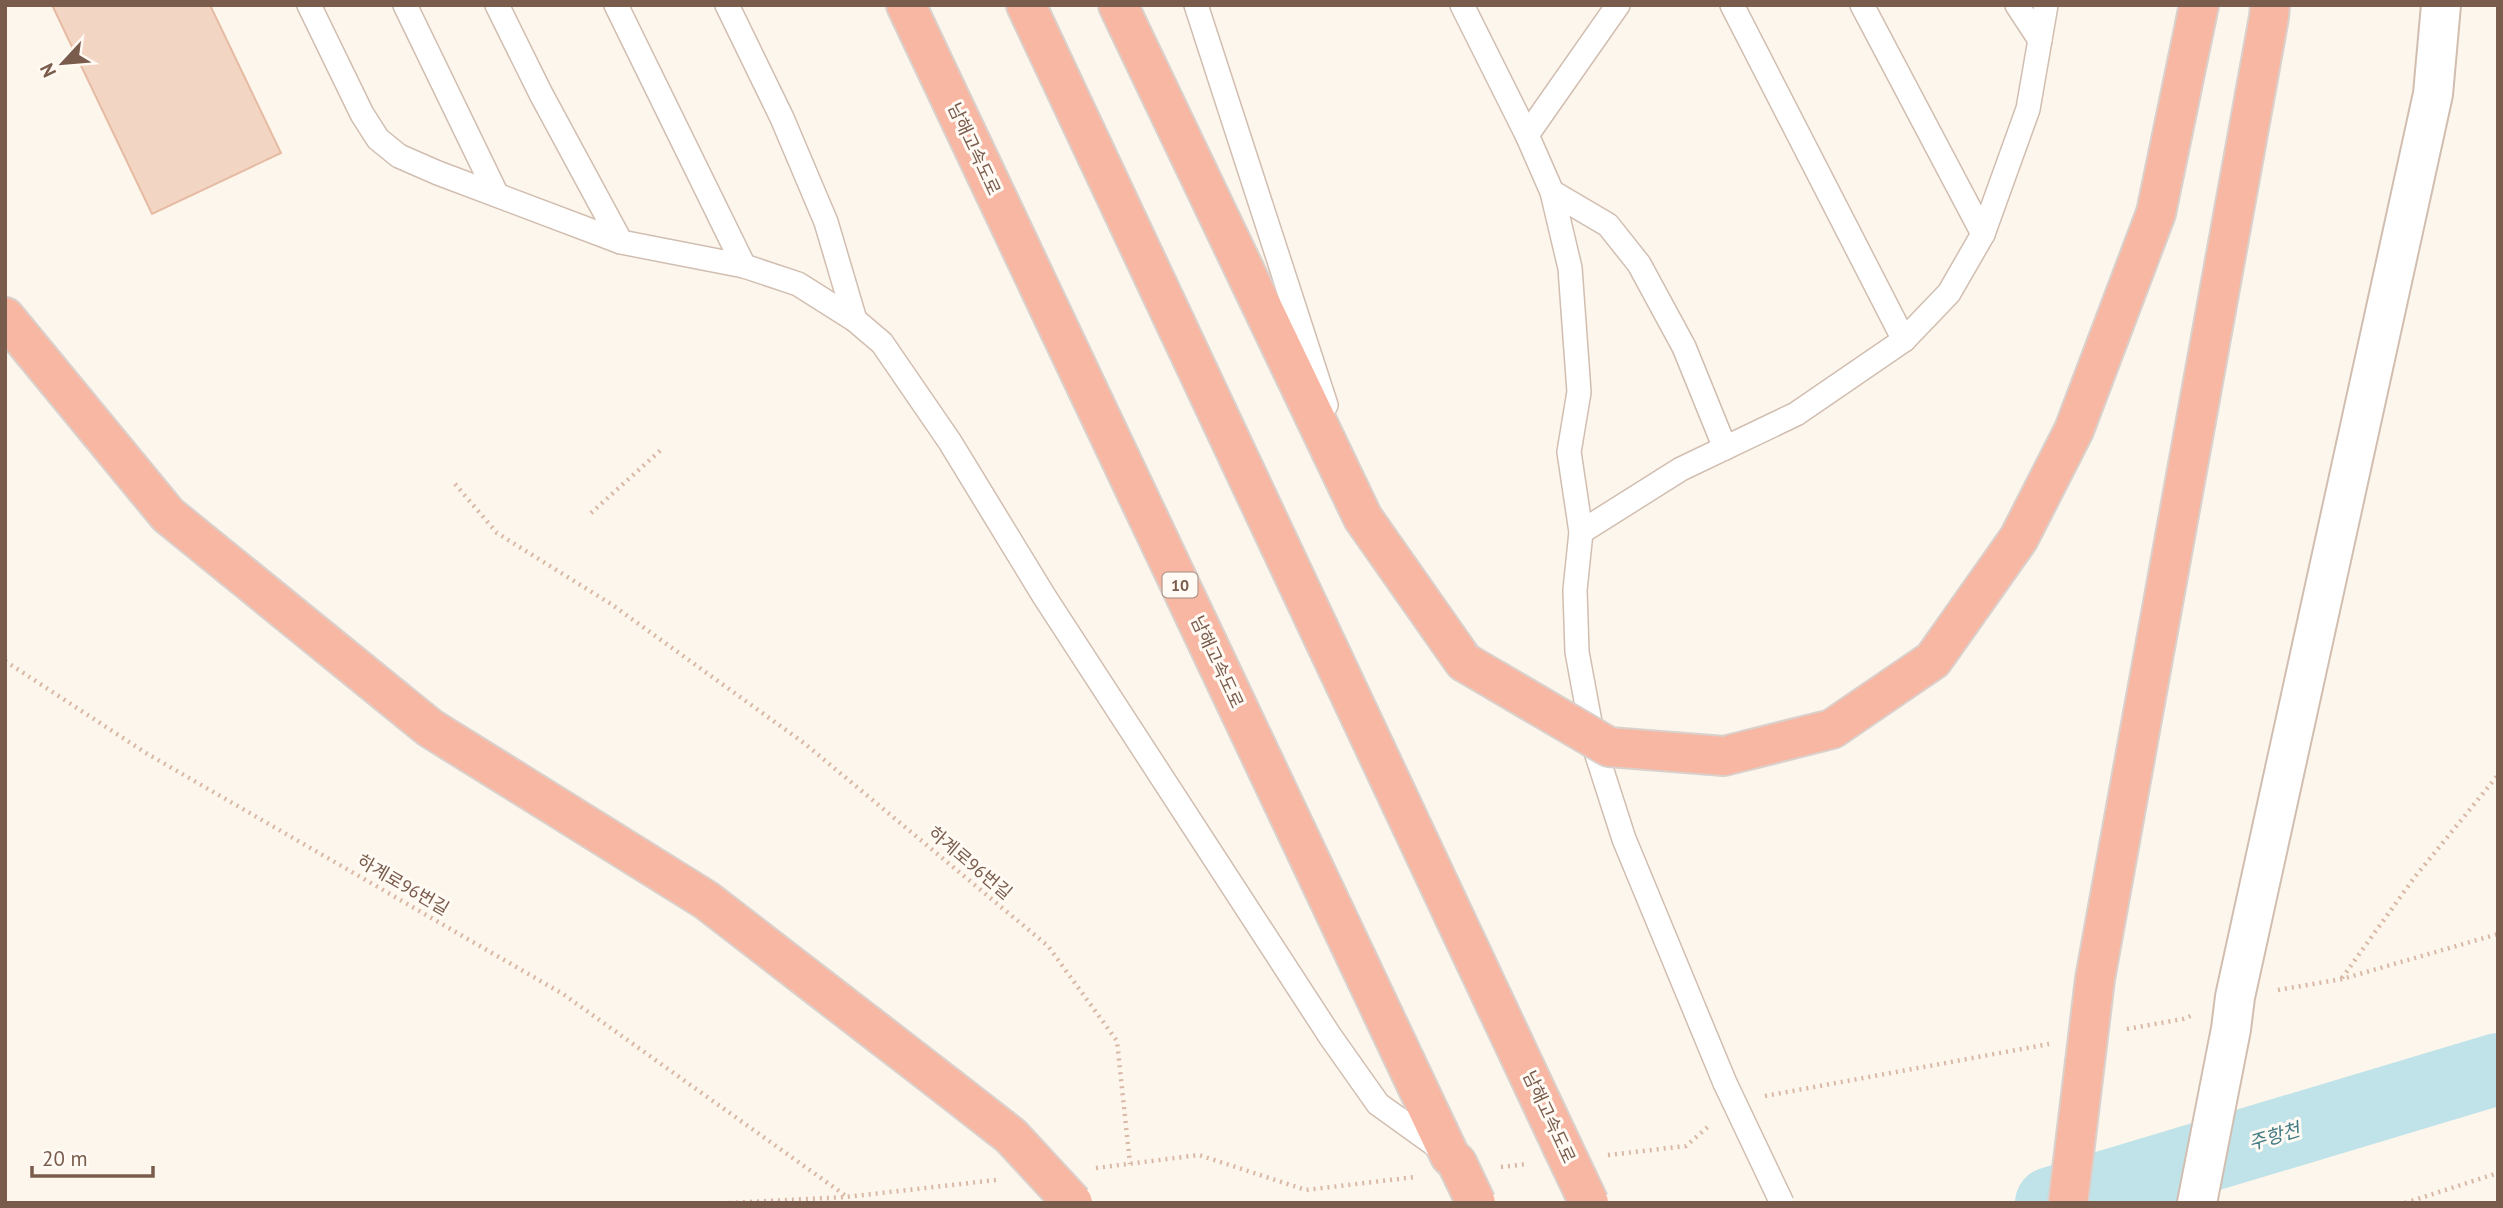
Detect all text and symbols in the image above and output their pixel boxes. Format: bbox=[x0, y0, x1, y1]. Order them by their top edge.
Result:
north arrow bbox=[28, 28, 98, 98]
text: N bbox=[34, 60, 61, 81]
street label: 남해고속도로 bbox=[943, 99, 1006, 199]
road number: 10 bbox=[1162, 572, 1198, 598]
street label: 남해고속도로 bbox=[1186, 612, 1249, 712]
street label: 하계로96번길 bbox=[924, 821, 1017, 904]
street label: 하계로96번길 bbox=[353, 849, 453, 920]
street label: 남해고속도로 bbox=[1518, 1067, 1581, 1167]
water label: 주항천 bbox=[2245, 1116, 2304, 1155]
scale bar bbox=[32, 1134, 152, 1178]
text: 20 m bbox=[42, 1145, 88, 1172]

